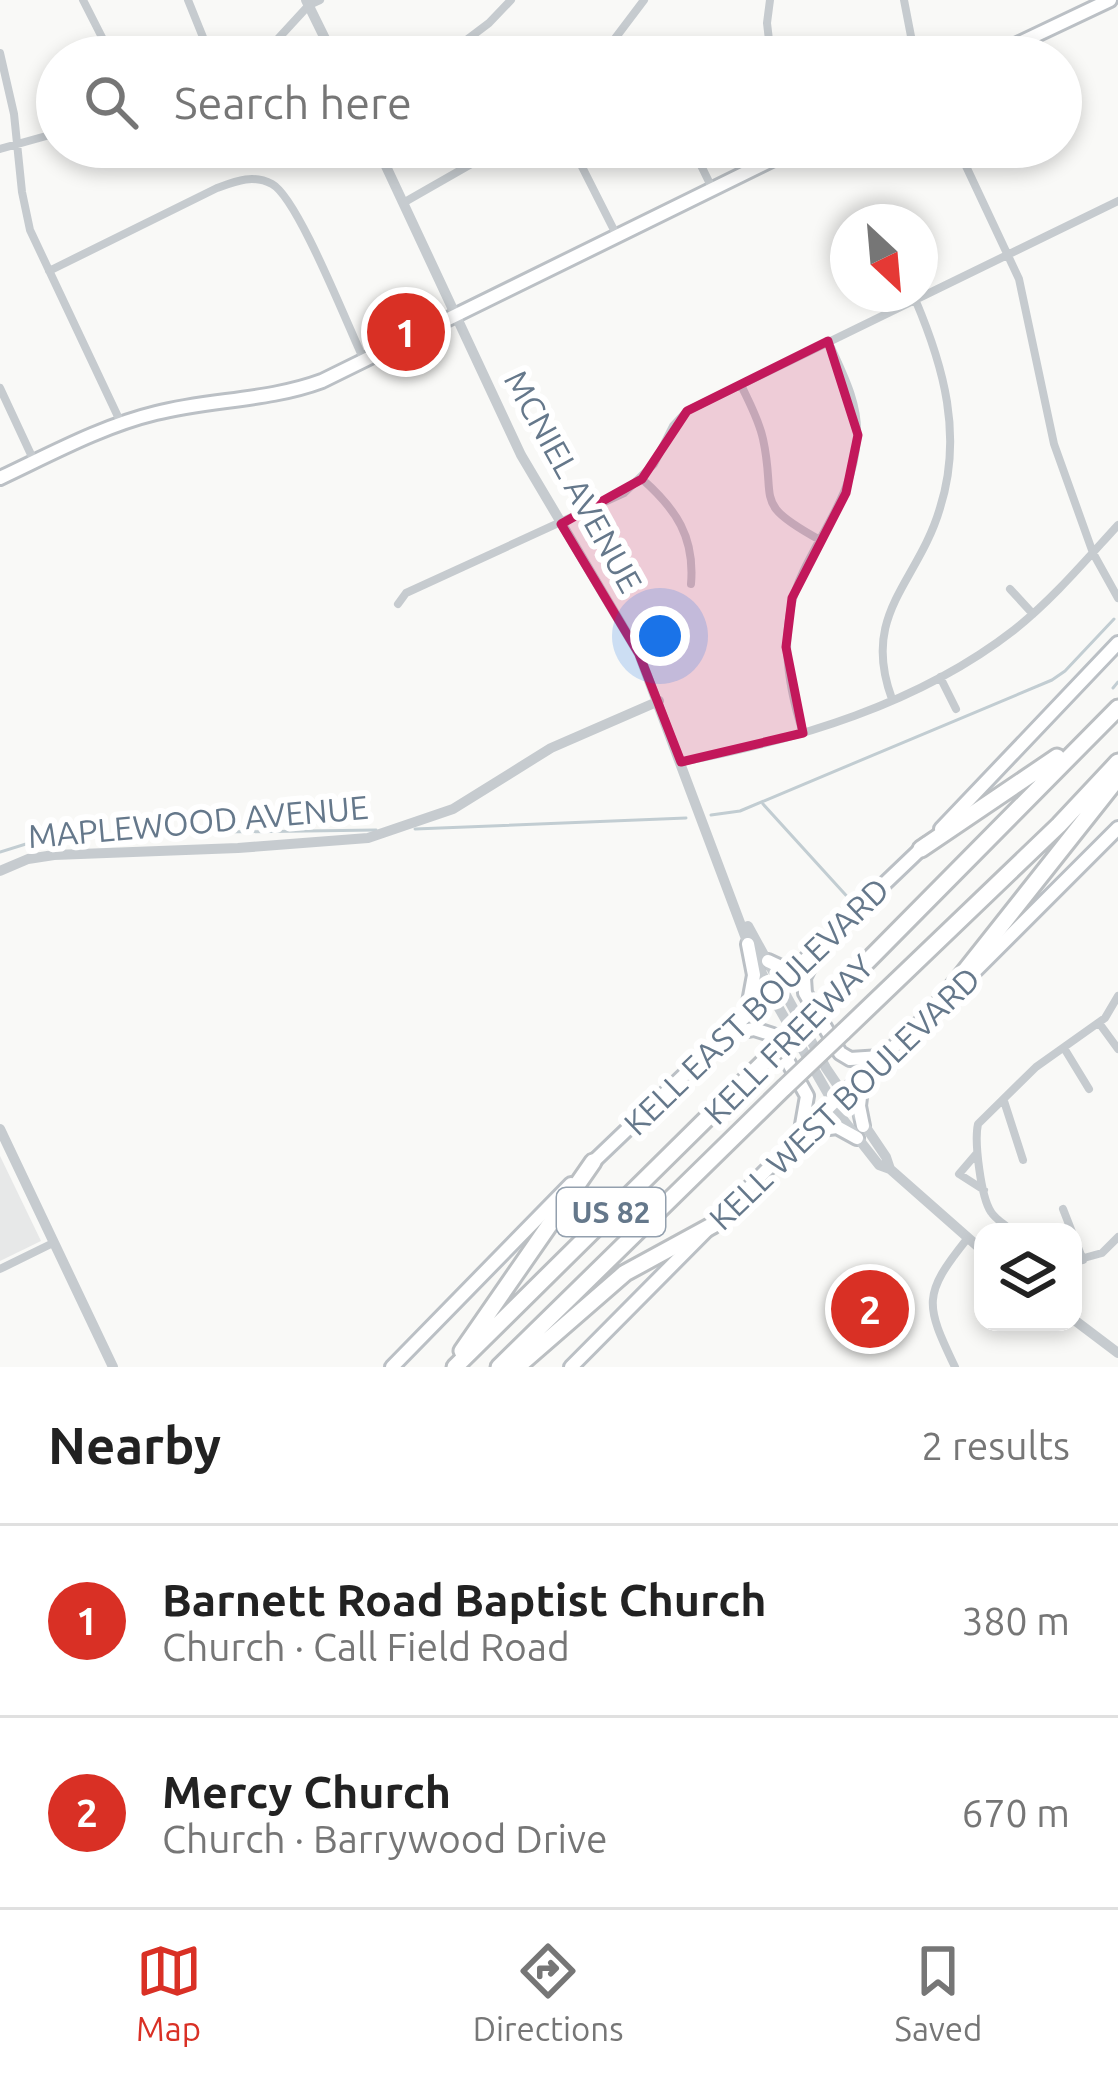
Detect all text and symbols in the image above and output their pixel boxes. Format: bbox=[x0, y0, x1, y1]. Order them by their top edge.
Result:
search box bbox=[36, 36, 1082, 168]
icon: search bbox=[78, 69, 144, 135]
text: Search here bbox=[174, 77, 412, 128]
north arrow bbox=[830, 204, 938, 312]
pin: 1 bbox=[367, 287, 445, 377]
street label: MCNIEL AVENUE bbox=[498, 364, 650, 598]
your location bbox=[630, 606, 690, 666]
street label: MAPLEWOOD AVENUE bbox=[26, 788, 370, 854]
street label: KELL EAST BOULEVARD bbox=[616, 870, 896, 1142]
street label: KELL FREEWAY bbox=[696, 947, 880, 1131]
street label: KELL WEST BOULEVARD bbox=[701, 959, 987, 1237]
road number: US 82 bbox=[557, 1188, 665, 1236]
map controls bbox=[974, 1223, 1082, 1331]
button: layers bbox=[974, 1223, 1082, 1331]
pin: 2 bbox=[831, 1264, 909, 1354]
text: Nearby bbox=[48, 1416, 221, 1474]
text: 2 results bbox=[921, 1424, 1070, 1467]
text: Barnett Road Baptist Church bbox=[162, 1574, 767, 1625]
text: 1 bbox=[76, 1599, 98, 1642]
text: 380 m bbox=[961, 1599, 1070, 1642]
text: Church · Call Field Road bbox=[162, 1625, 570, 1668]
text: Mercy Church bbox=[162, 1766, 451, 1817]
text: 2 bbox=[76, 1791, 98, 1834]
text: 670 m bbox=[961, 1791, 1070, 1834]
text: Church · Barrywood Drive bbox=[162, 1817, 608, 1860]
tab: Map bbox=[136, 1938, 202, 2047]
tab: Directions bbox=[473, 1938, 623, 2047]
tab: Saved bbox=[895, 1938, 982, 2047]

